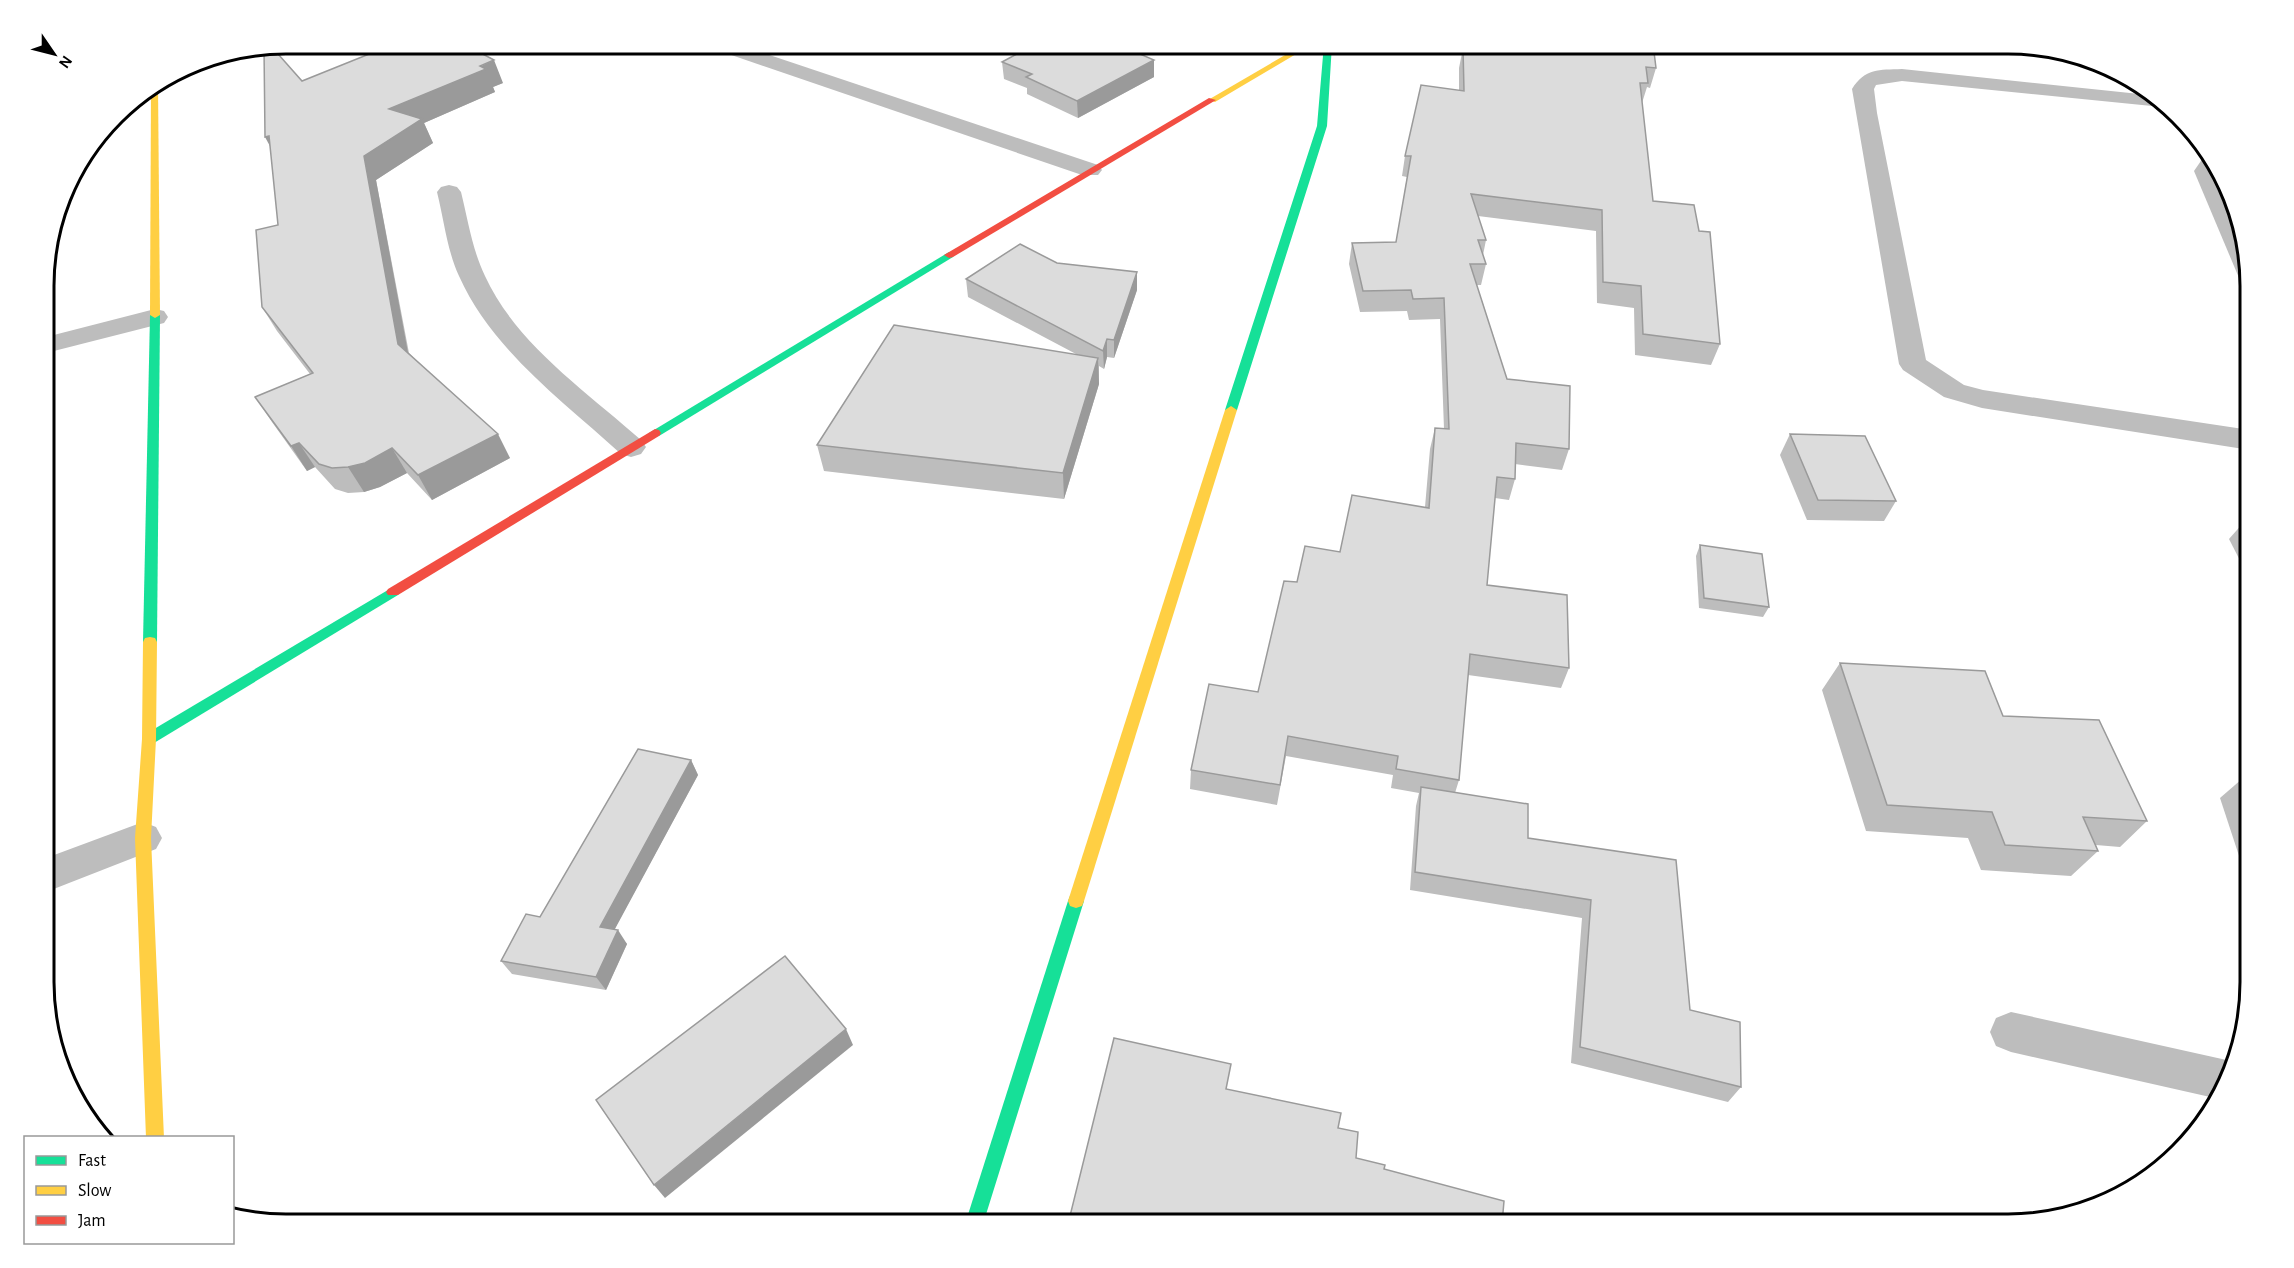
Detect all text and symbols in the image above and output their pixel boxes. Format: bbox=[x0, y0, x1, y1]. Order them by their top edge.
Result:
north arrow bbox=[24, 24, 84, 84]
text: N bbox=[56, 53, 75, 71]
legend bbox=[24, 1136, 234, 1244]
text: Fast bbox=[78, 1152, 106, 1170]
text: Slow bbox=[78, 1182, 111, 1200]
text: Jam bbox=[78, 1212, 106, 1230]

